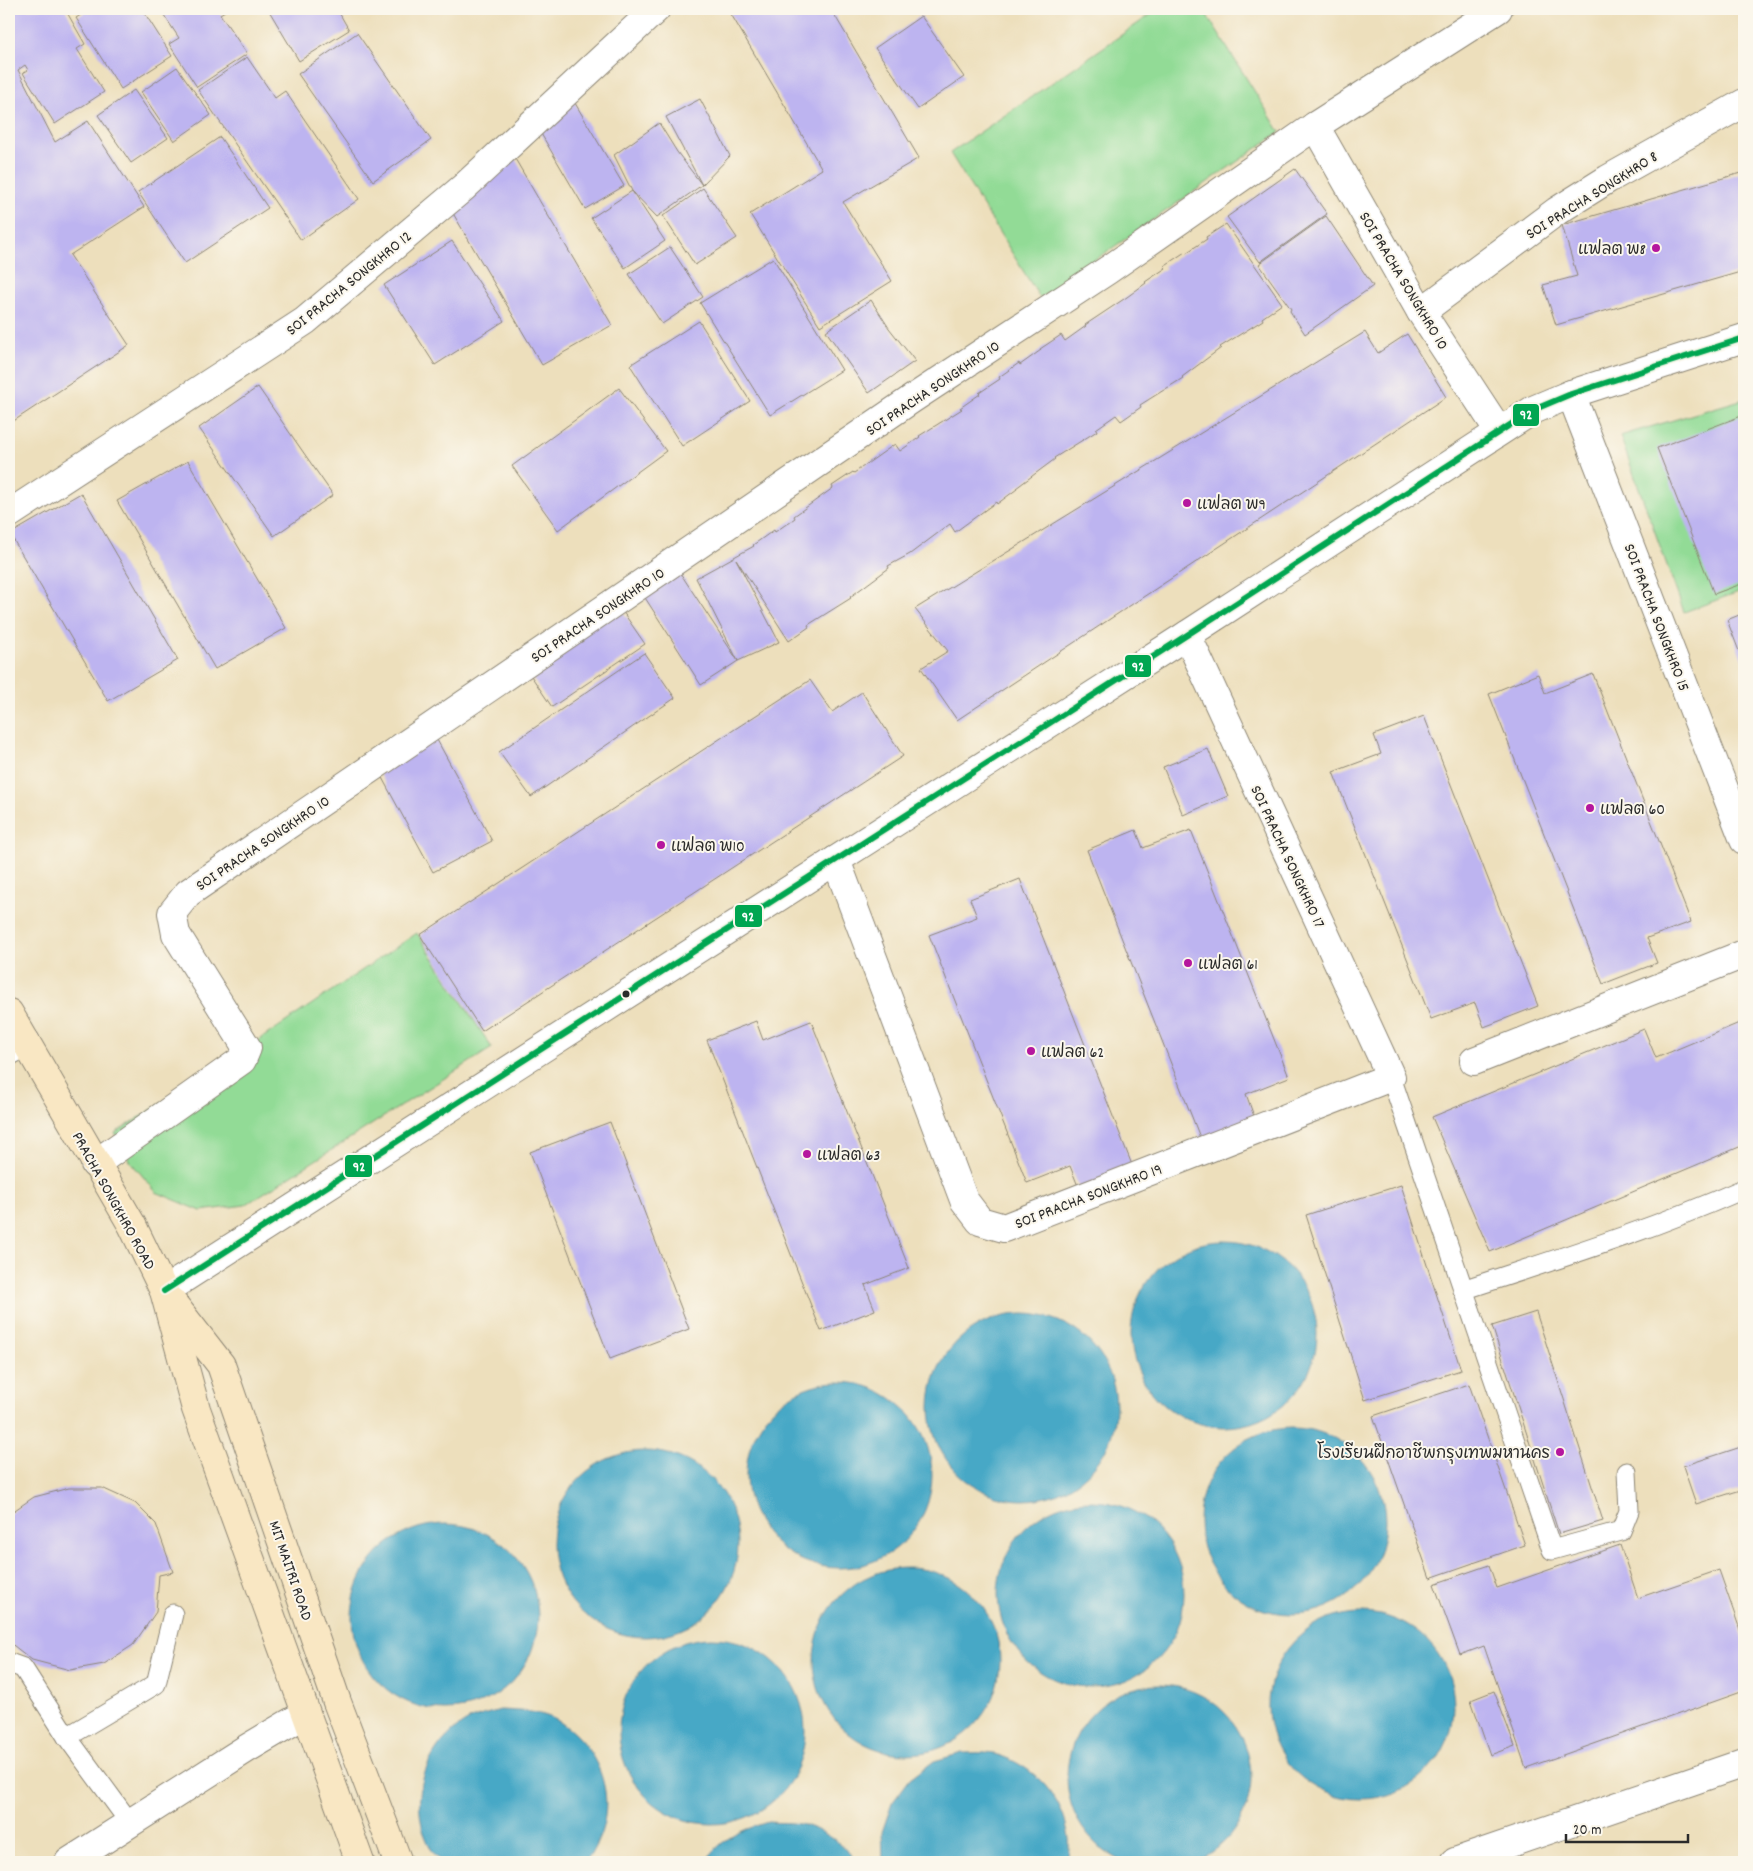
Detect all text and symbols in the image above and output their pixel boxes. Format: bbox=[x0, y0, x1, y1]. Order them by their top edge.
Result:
street label: SOI PRACHA SONGKHRO 8 bbox=[1522, 146, 1663, 246]
street label: SOI PRACHA SONGKHRO 10 bbox=[1352, 208, 1453, 355]
street label: SOI PRACHA SONGKHRO 12 bbox=[282, 226, 417, 342]
place label: แฟลต พ8 bbox=[1578, 239, 1646, 262]
marker: แฟลต พ8 bbox=[1650, 242, 1662, 254]
street label: SOI PRACHA SONGKHRO 10 bbox=[862, 335, 1005, 443]
line badge: 92 bbox=[1512, 403, 1540, 427]
text: 92 bbox=[1520, 406, 1532, 426]
place label: แฟลต พ9 bbox=[1197, 494, 1266, 517]
marker: แฟลต พ9 bbox=[1181, 497, 1193, 509]
street label: SOI PRACHA SONGKHRO 15 bbox=[1617, 541, 1694, 695]
street label: SOI PRACHA SONGKHRO 10 bbox=[527, 562, 670, 670]
line badge: 92 bbox=[1124, 654, 1152, 678]
text: 92 bbox=[1132, 658, 1144, 678]
street label: SOI PRACHA SONGKHRO 17 bbox=[1244, 782, 1330, 932]
street label: SOI PRACHA SONGKHRO 10 bbox=[192, 790, 335, 898]
place label: แฟลต 60 bbox=[1600, 799, 1665, 822]
marker: แฟลต 60 bbox=[1584, 802, 1596, 814]
place label: แฟลต พ10 bbox=[671, 836, 745, 859]
marker: แฟลต พ10 bbox=[655, 839, 667, 851]
line badge: 92 bbox=[734, 904, 763, 928]
text: 92 bbox=[742, 908, 754, 928]
place label: แฟลต 61 bbox=[1198, 954, 1258, 977]
marker: แฟลต 61 bbox=[1182, 957, 1194, 969]
unlabelled marker bbox=[621, 989, 631, 999]
place label: แฟลต 62 bbox=[1041, 1042, 1104, 1065]
marker: แฟลต 62 bbox=[1025, 1045, 1037, 1057]
street label: PRACHA SONGKHRO ROAD bbox=[65, 1128, 160, 1274]
place label: แฟลต 63 bbox=[817, 1145, 880, 1168]
marker: แฟลต 63 bbox=[801, 1148, 813, 1160]
line badge: 92 bbox=[344, 1154, 373, 1178]
text: 92 bbox=[353, 1158, 365, 1178]
street label: SOI PRACHA SONGKHRO 19 bbox=[1012, 1159, 1166, 1236]
place label: โรงเรียนฝึกอาชีพกรุงเทพมหานคร bbox=[1317, 1441, 1550, 1466]
marker: โรงเรียนฝึกอาชีพกรุงเทพมหานคร bbox=[1554, 1446, 1566, 1458]
street label: MIT MAITRI ROAD bbox=[262, 1518, 317, 1624]
scale bar bbox=[1566, 1811, 1688, 1843]
text: 20 m bbox=[1573, 1820, 1601, 1842]

